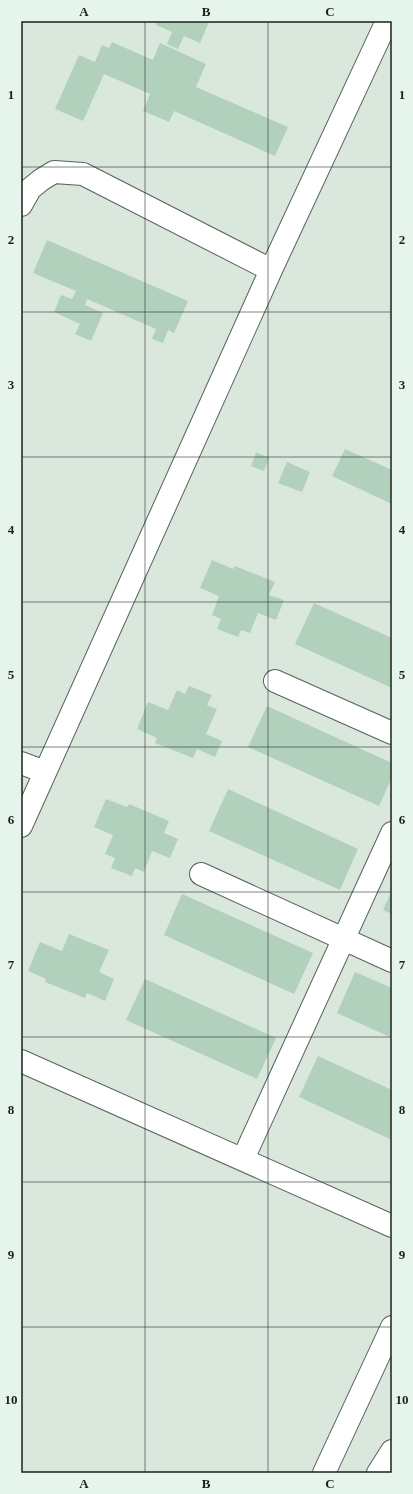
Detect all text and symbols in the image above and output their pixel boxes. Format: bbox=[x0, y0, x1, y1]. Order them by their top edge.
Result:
text: A bbox=[79, 4, 89, 19]
text: B bbox=[202, 4, 211, 19]
text: C bbox=[325, 4, 335, 19]
text: 1 bbox=[8, 87, 14, 102]
text: 1 bbox=[399, 87, 405, 102]
text: 2 bbox=[8, 232, 14, 247]
text: 2 bbox=[399, 232, 405, 247]
text: 3 bbox=[8, 377, 15, 392]
text: 3 bbox=[399, 377, 406, 392]
text: 4 bbox=[8, 522, 15, 537]
text: 4 bbox=[399, 522, 406, 537]
text: 5 bbox=[8, 667, 15, 682]
text: 5 bbox=[399, 667, 406, 682]
text: 6 bbox=[8, 812, 15, 827]
text: 6 bbox=[399, 812, 406, 827]
text: 7 bbox=[8, 957, 15, 972]
text: 7 bbox=[399, 957, 406, 972]
text: 8 bbox=[8, 1102, 15, 1117]
text: 8 bbox=[399, 1102, 406, 1117]
text: 9 bbox=[8, 1247, 15, 1262]
text: 9 bbox=[399, 1247, 406, 1262]
text: 10 bbox=[5, 1392, 18, 1407]
text: 10 bbox=[396, 1392, 409, 1407]
text: A bbox=[79, 1476, 89, 1491]
text: B bbox=[202, 1476, 211, 1491]
text: C bbox=[325, 1476, 335, 1491]

